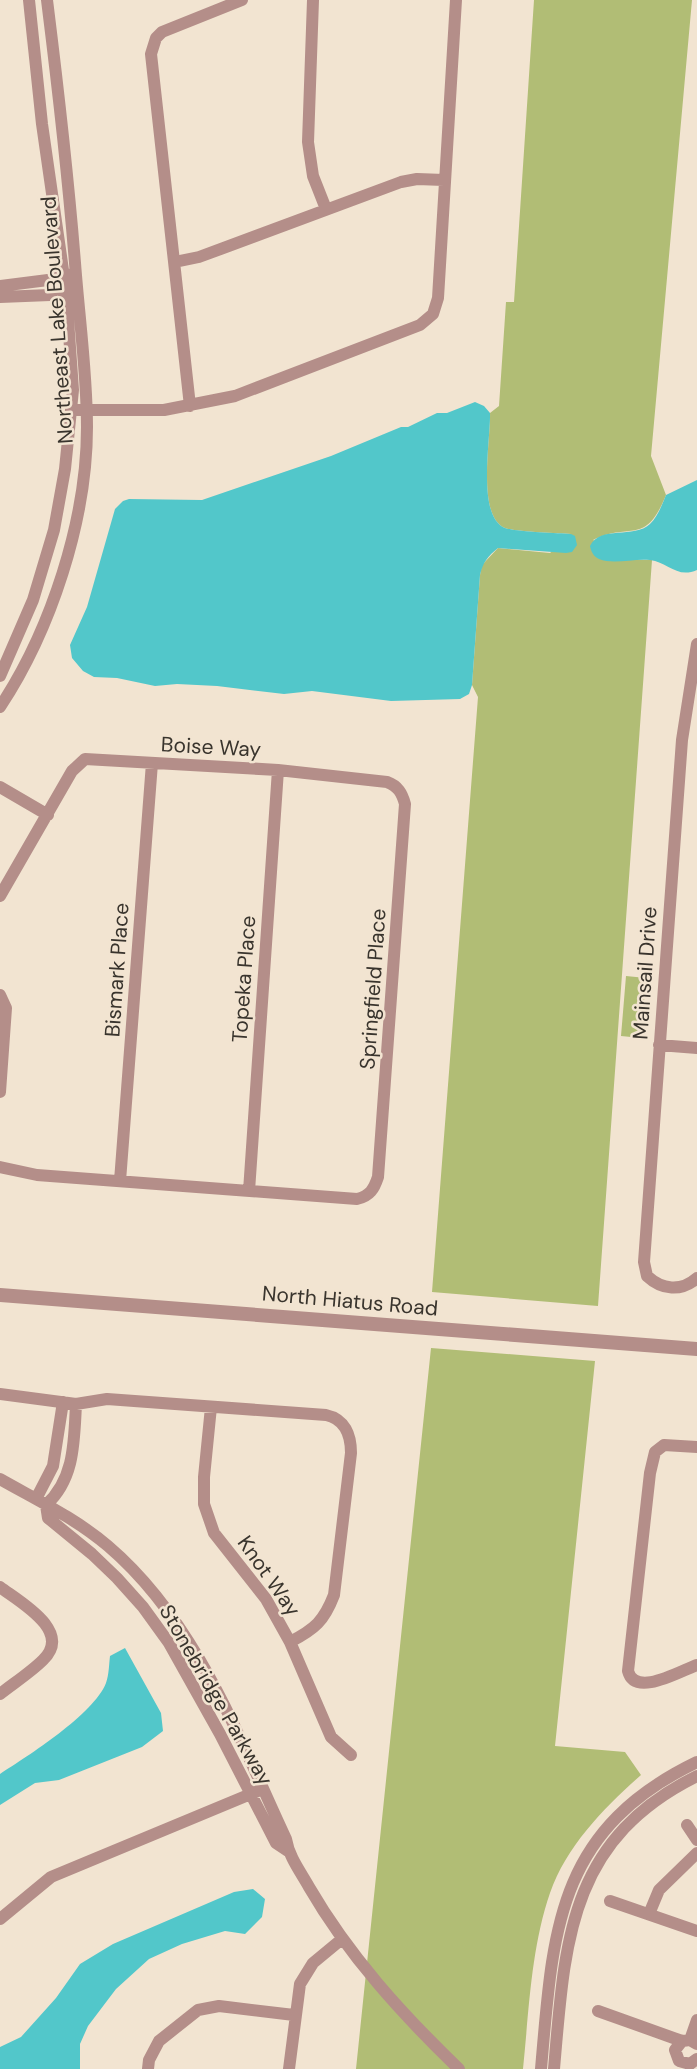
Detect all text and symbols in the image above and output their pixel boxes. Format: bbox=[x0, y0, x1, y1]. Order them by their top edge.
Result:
street label: Northeast Lake Boulevard bbox=[34, 195, 80, 445]
street label: Boise Way bbox=[160, 730, 262, 764]
street label: Bismark Place bbox=[98, 902, 136, 1038]
street label: Mainsail Drive bbox=[626, 906, 664, 1040]
street label: Springfield Place bbox=[353, 907, 393, 1070]
street label: Topeka Place bbox=[226, 915, 262, 1043]
street label: North Hiatus Road bbox=[261, 1279, 439, 1323]
street label: Knot Way bbox=[231, 1530, 307, 1622]
street label: Stonebridge Parkway bbox=[153, 1599, 279, 1791]

